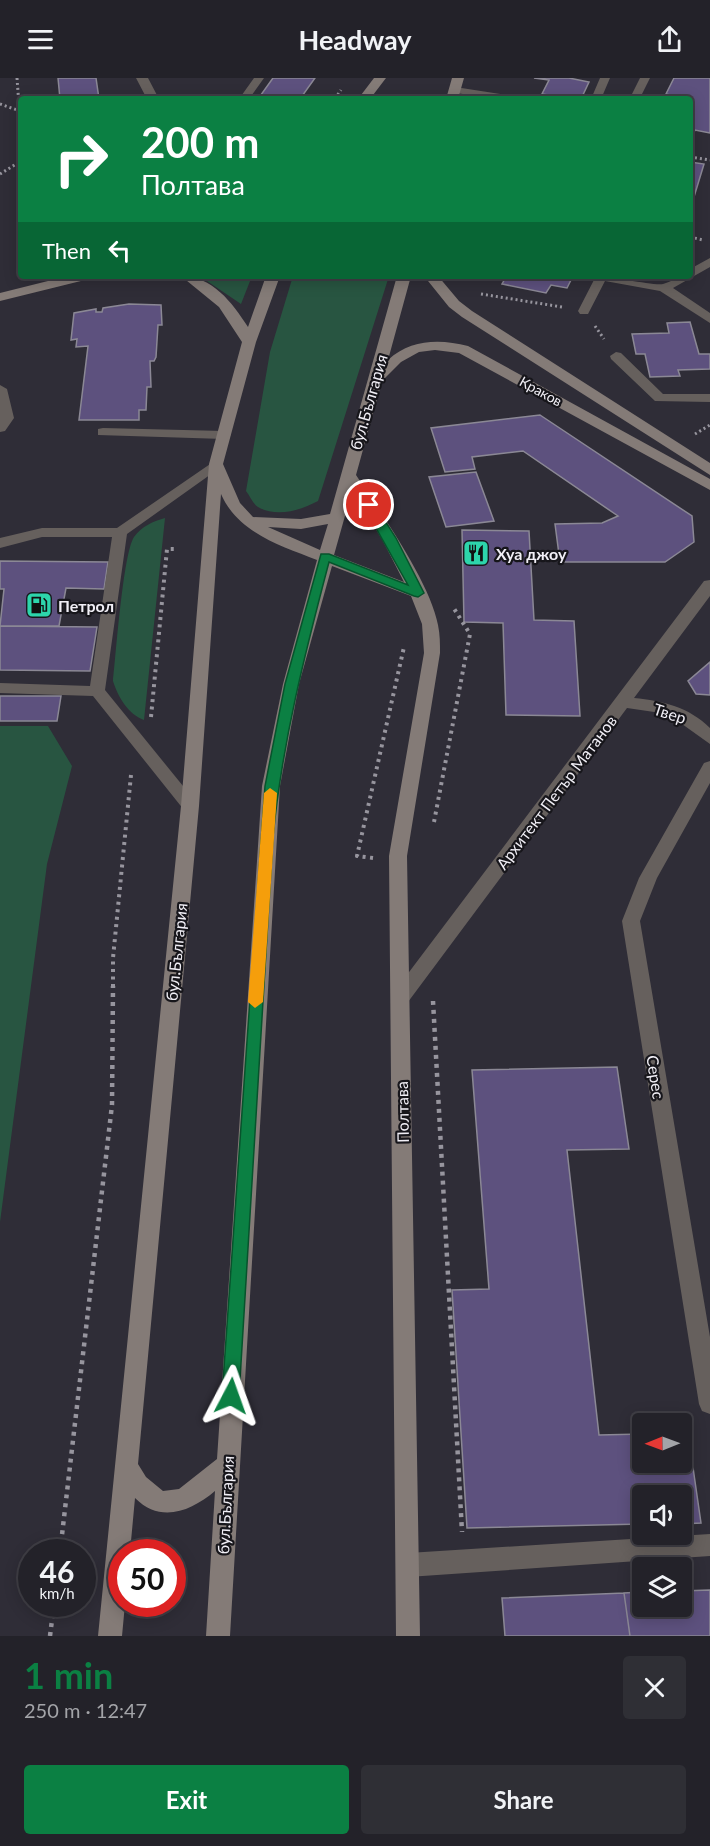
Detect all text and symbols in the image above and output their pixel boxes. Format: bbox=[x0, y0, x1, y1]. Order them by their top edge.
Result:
icon: menu bbox=[24, 23, 57, 56]
text: Headway bbox=[299, 23, 411, 56]
icon: share bbox=[653, 23, 686, 56]
text: 200 m bbox=[141, 117, 259, 167]
icon: right bbox=[42, 120, 120, 198]
text: Полтава bbox=[141, 168, 245, 201]
icon: left bbox=[103, 234, 136, 267]
text: Then bbox=[42, 237, 91, 264]
street label: бул.България bbox=[345, 352, 391, 452]
street label: Краков bbox=[517, 372, 565, 410]
pin bbox=[343, 479, 394, 530]
icon: arrive bbox=[352, 488, 385, 521]
restaurant icon: Хуа джоу bbox=[461, 538, 491, 568]
place label: Хуа джоу bbox=[496, 544, 567, 563]
fuel station icon: Петрол bbox=[24, 590, 54, 620]
place label: Петрол bbox=[58, 596, 114, 615]
street label: Твер bbox=[651, 699, 689, 727]
street label: Архитект Петър Матанов bbox=[492, 711, 620, 873]
street label: бул.България bbox=[161, 902, 191, 1002]
street label: Серес bbox=[643, 1054, 669, 1101]
street label: Полтава bbox=[392, 1081, 412, 1143]
position arrow bbox=[199, 1364, 263, 1428]
north arrow bbox=[632, 1413, 692, 1473]
map controls bbox=[632, 1413, 692, 1617]
street label: бул.България bbox=[213, 1455, 237, 1555]
button: sound bbox=[632, 1485, 692, 1545]
speed limit sign: 50 bbox=[108, 1539, 186, 1617]
text: 46 bbox=[40, 1553, 74, 1589]
button: layers bbox=[632, 1557, 692, 1617]
text: km/h bbox=[39, 1584, 75, 1602]
text: 1 min bbox=[24, 1653, 113, 1697]
button: close bbox=[623, 1656, 686, 1719]
text: 250 m · 12:47 bbox=[24, 1698, 147, 1722]
button: Exit bbox=[24, 1765, 349, 1834]
button: Share bbox=[361, 1765, 686, 1834]

